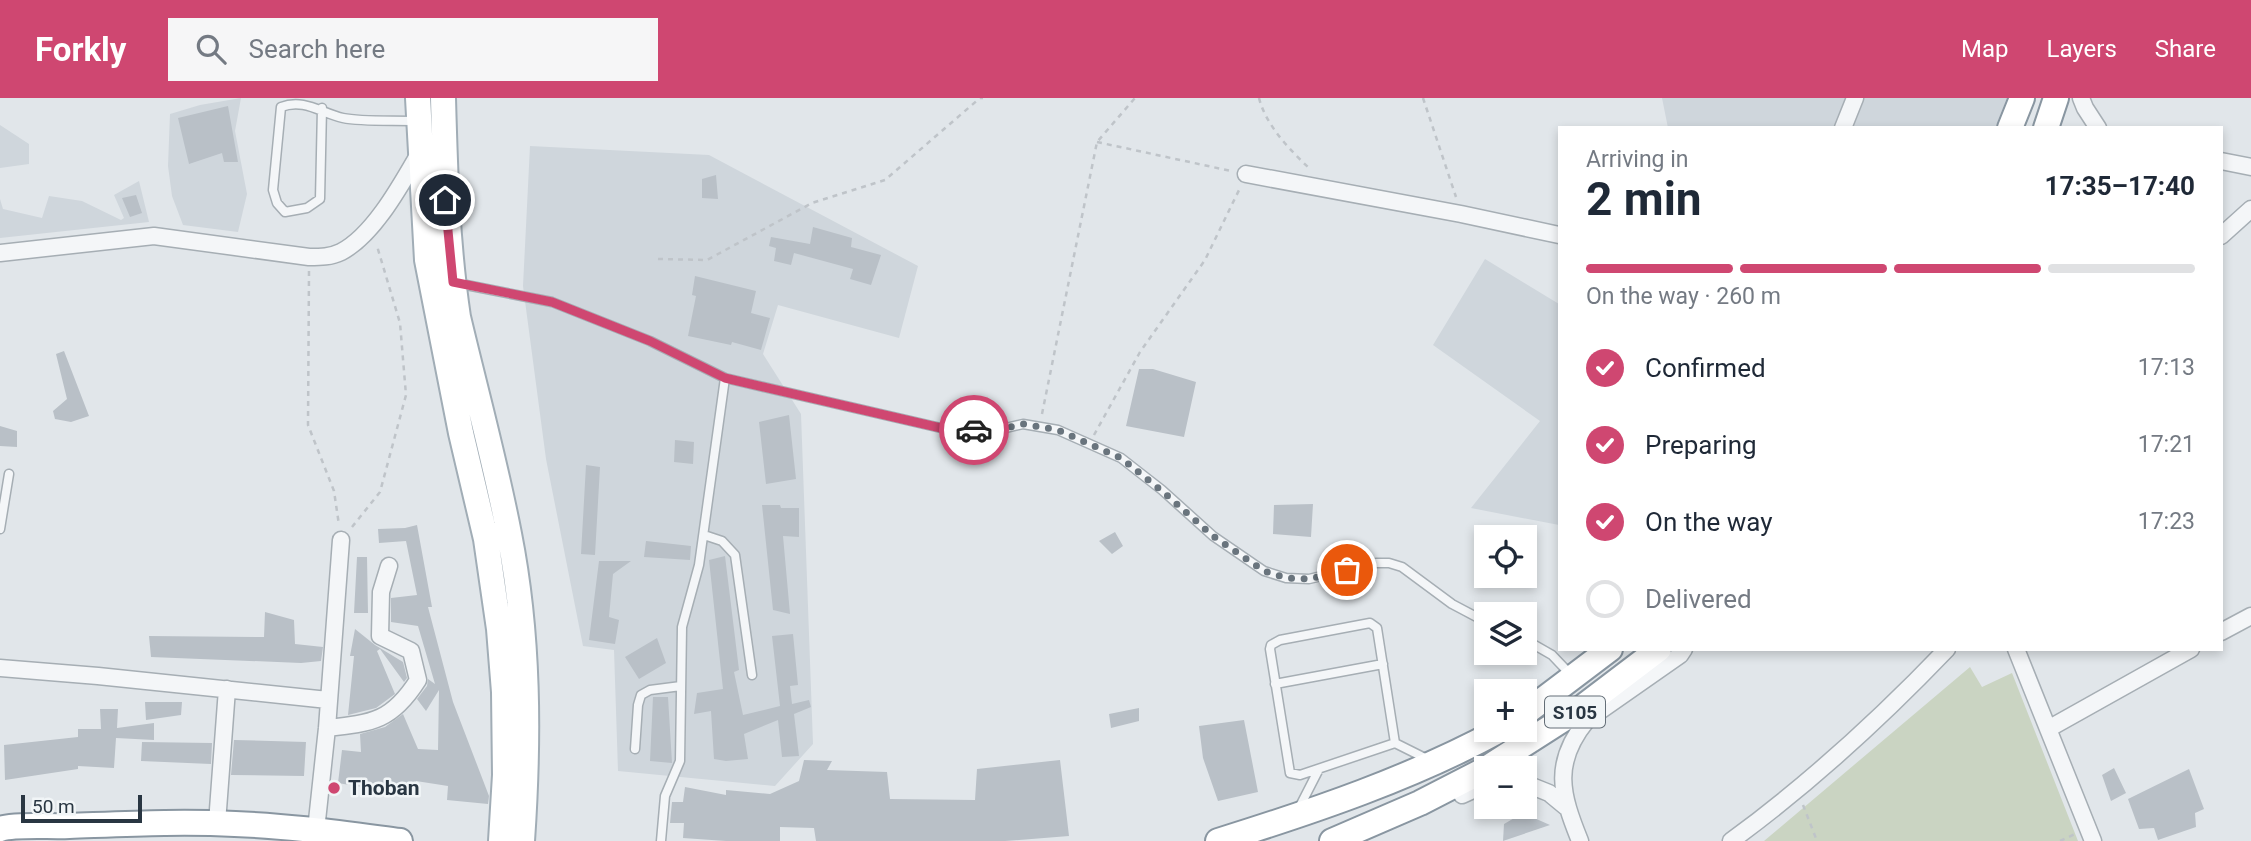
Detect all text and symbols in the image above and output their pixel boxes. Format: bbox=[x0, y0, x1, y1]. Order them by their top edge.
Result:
search box bbox=[168, 18, 658, 81]
text: Forkly bbox=[35, 30, 126, 69]
icon: search bbox=[192, 30, 230, 68]
text: Search here bbox=[248, 34, 385, 64]
text: Map bbox=[1961, 35, 2009, 63]
text: Layers bbox=[2047, 35, 2117, 63]
text: Share bbox=[2155, 35, 2216, 63]
text: Arriving in bbox=[1586, 146, 1689, 173]
pin bbox=[415, 170, 475, 230]
text: 17:35–17:40 bbox=[2045, 171, 2195, 201]
text: 2 min bbox=[1586, 172, 1702, 226]
icon: home bbox=[426, 181, 464, 219]
text: On the way · 260 m bbox=[1586, 283, 1781, 310]
icon: check bbox=[1586, 349, 1624, 387]
text: Confirmed bbox=[1645, 353, 1766, 383]
text: 17:13 bbox=[2138, 354, 2195, 381]
courier bbox=[939, 395, 1009, 465]
icon: car bbox=[955, 411, 993, 449]
icon: check bbox=[1586, 426, 1624, 464]
text: Preparing bbox=[1645, 430, 1757, 460]
text: 17:21 bbox=[2138, 431, 2195, 458]
icon: check bbox=[1586, 503, 1624, 541]
text: On the way bbox=[1645, 507, 1773, 537]
text: 17:23 bbox=[2138, 508, 2195, 535]
map controls bbox=[1474, 525, 1537, 819]
button: locate bbox=[1474, 525, 1537, 588]
pin bbox=[1317, 540, 1377, 600]
icon: bag bbox=[1328, 551, 1366, 589]
text: Delivered bbox=[1645, 584, 1752, 614]
button: layers bbox=[1474, 602, 1537, 665]
button: + bbox=[1474, 679, 1537, 742]
road number: S105 bbox=[1545, 696, 1605, 727]
button: − bbox=[1474, 756, 1537, 819]
place label: Thoban bbox=[348, 776, 419, 800]
marker: Thoban bbox=[326, 780, 342, 796]
scale bar bbox=[21, 792, 142, 824]
text: 50 m bbox=[32, 795, 75, 818]

